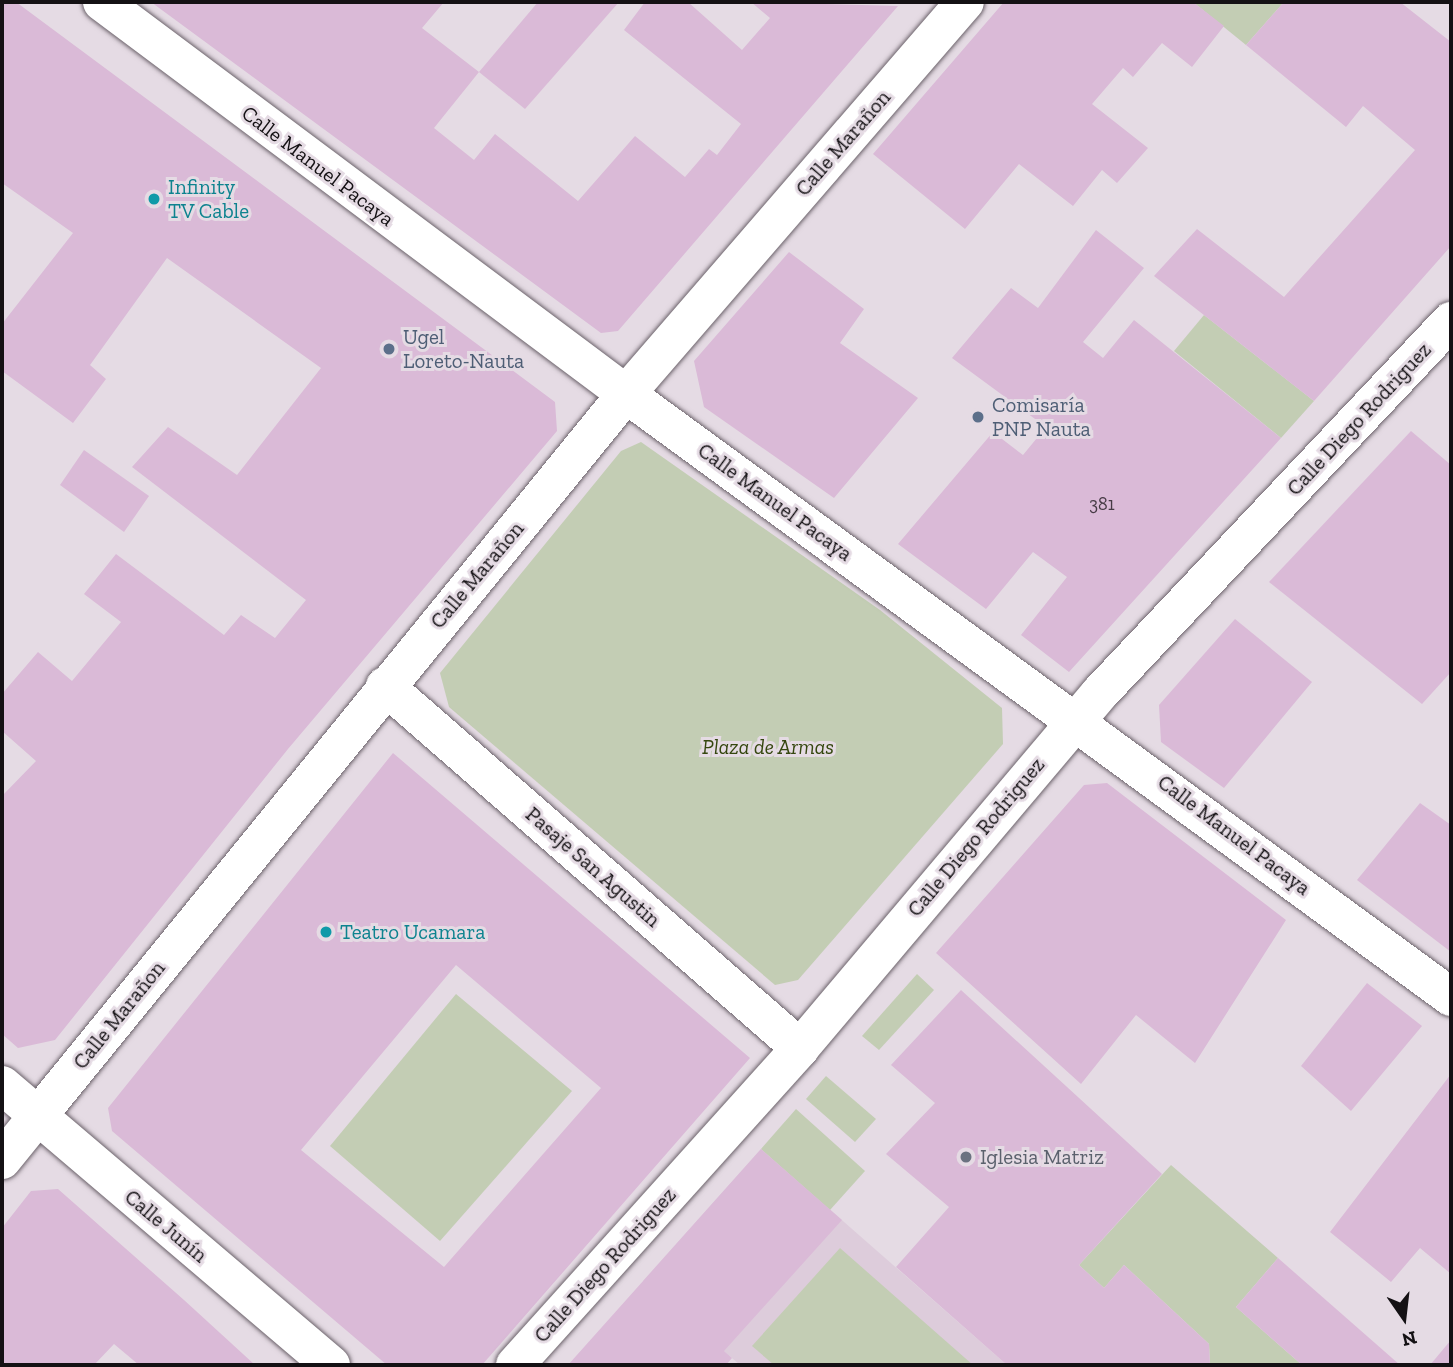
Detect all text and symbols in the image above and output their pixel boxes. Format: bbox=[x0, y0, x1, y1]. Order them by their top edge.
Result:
street label: Calle Marañon bbox=[790, 85, 896, 201]
street label: Calle Manuel Pacaya bbox=[237, 100, 399, 232]
place label: Infinity TV Cable bbox=[168, 174, 250, 224]
marker: Infinity TV Cable bbox=[146, 191, 162, 207]
place label: Ugel Loreto-Nauta bbox=[403, 324, 524, 374]
street label: Calle Diego Rodriguez bbox=[1282, 337, 1436, 501]
marker: Ugel Loreto-Nauta bbox=[381, 341, 397, 357]
place label: Comisaría PNP Nauta bbox=[992, 392, 1091, 442]
marker: Comisaría PNP Nauta bbox=[970, 409, 986, 425]
street label: Calle Manuel Pacaya bbox=[693, 438, 857, 566]
house number: 381 bbox=[1089, 493, 1115, 515]
street label: Calle Marañon bbox=[425, 516, 529, 634]
park label: Plaza de Armas bbox=[702, 734, 834, 760]
street label: Calle Diego Rodriguez bbox=[902, 752, 1050, 922]
street label: Calle Manuel Pacaya bbox=[1153, 769, 1315, 901]
street label: Pasaje San Agustin bbox=[520, 801, 666, 933]
place label: Teatro Ucamara bbox=[340, 919, 485, 945]
marker: Teatro Ucamara bbox=[318, 924, 334, 940]
street label: Calle Marañon bbox=[68, 956, 170, 1074]
place label: Iglesia Matriz bbox=[980, 1144, 1104, 1170]
marker: Iglesia Matriz bbox=[958, 1149, 974, 1165]
street label: Calle Diego Rodriguez bbox=[529, 1182, 681, 1348]
street label: Calle Junín bbox=[119, 1184, 213, 1268]
north arrow bbox=[1369, 1283, 1439, 1353]
text: N bbox=[1399, 1326, 1419, 1352]

